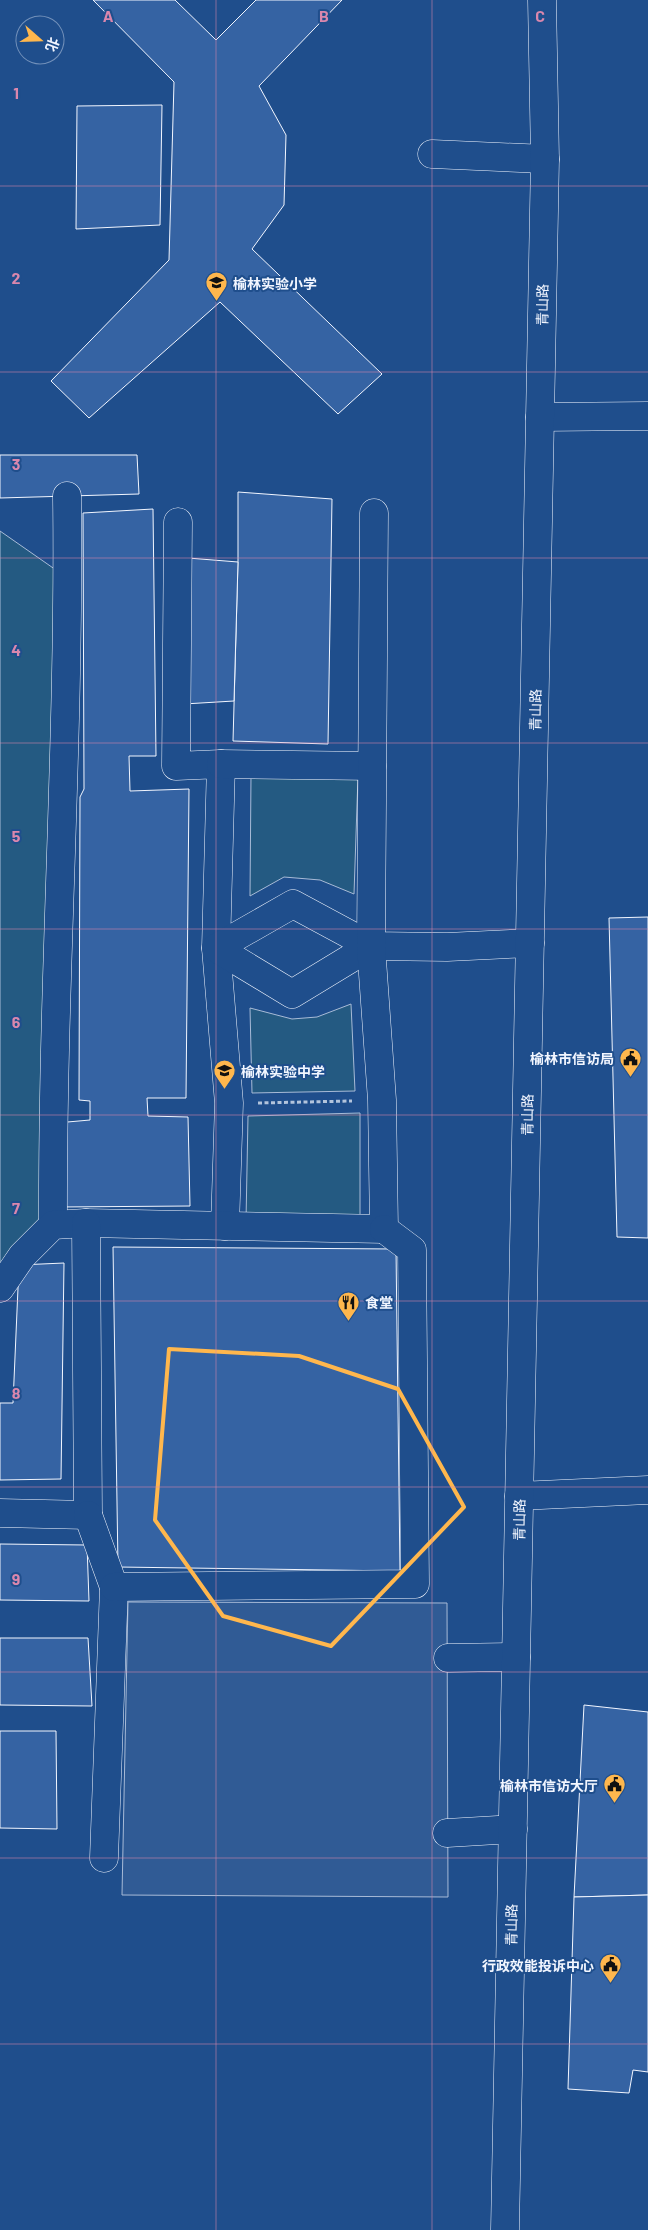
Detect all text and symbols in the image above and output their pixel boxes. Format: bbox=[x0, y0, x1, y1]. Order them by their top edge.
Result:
text: A bbox=[103, 6, 114, 25]
text: B bbox=[319, 6, 329, 25]
text: C bbox=[535, 6, 545, 25]
north arrow bbox=[15, 15, 65, 65]
text: 北 bbox=[42, 35, 63, 54]
text: 1 bbox=[13, 83, 19, 102]
text: 2 bbox=[12, 268, 21, 287]
school or university icon: 榆林实验小学 bbox=[205, 271, 229, 302]
place label: 榆林实验小学 bbox=[233, 275, 317, 292]
street label: 青山路 bbox=[533, 284, 551, 326]
text: 3 bbox=[12, 454, 20, 473]
text: 4 bbox=[11, 640, 21, 659]
street label: 青山路 bbox=[526, 689, 544, 731]
text: 5 bbox=[12, 826, 21, 845]
text: 6 bbox=[12, 1012, 21, 1031]
public building icon: 榆林市信访局 bbox=[618, 1046, 642, 1077]
place label: 榆林市信访局 bbox=[530, 1050, 614, 1067]
school or university icon: 榆林实验中学 bbox=[213, 1059, 237, 1090]
place label: 榆林实验中学 bbox=[241, 1063, 325, 1080]
street label: 青山路 bbox=[518, 1094, 536, 1136]
text: 7 bbox=[12, 1198, 20, 1217]
restaurant icon: 食堂 bbox=[337, 1290, 361, 1321]
place label: 食堂 bbox=[365, 1294, 393, 1311]
text: 8 bbox=[12, 1383, 21, 1402]
street label: 青山路 bbox=[510, 1499, 528, 1541]
text: 9 bbox=[12, 1569, 20, 1588]
public building icon: 榆林市信访大厅 bbox=[602, 1773, 626, 1804]
place label: 榆林市信访大厅 bbox=[500, 1777, 598, 1794]
street label: 青山路 bbox=[502, 1904, 520, 1946]
public building icon: 行政效能投诉中心 bbox=[598, 1953, 622, 1984]
place label: 行政效能投诉中心 bbox=[482, 1957, 594, 1974]

